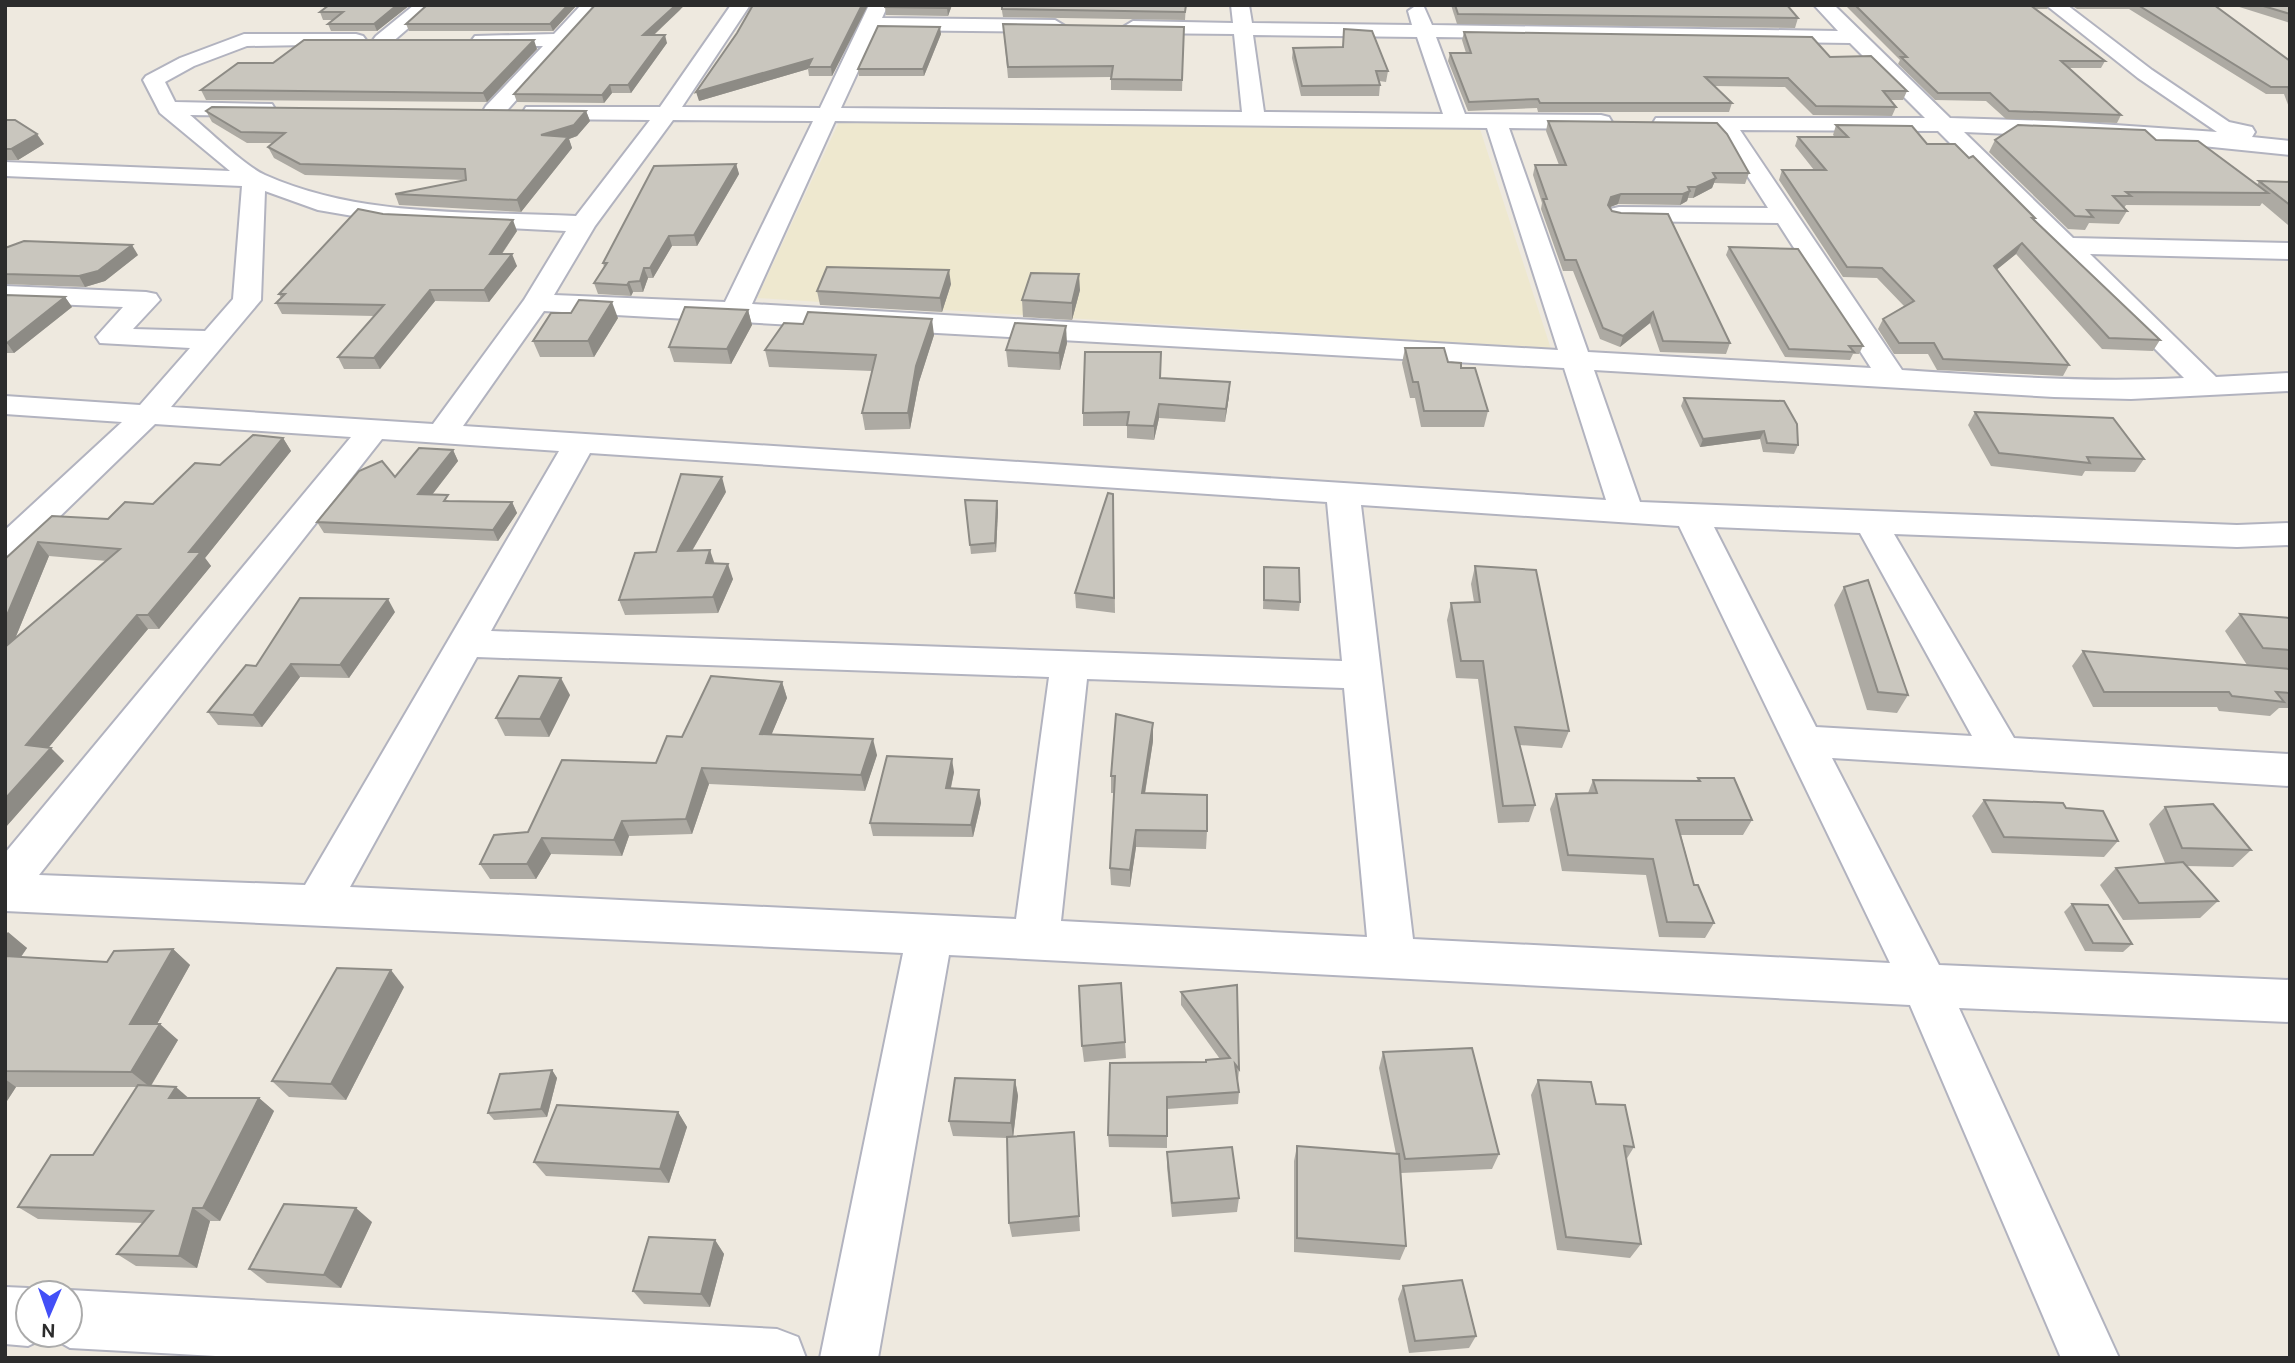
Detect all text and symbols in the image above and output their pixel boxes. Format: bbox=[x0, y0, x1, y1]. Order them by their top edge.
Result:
north arrow bbox=[14, 1279, 84, 1349]
text: N bbox=[41, 1318, 56, 1343]

